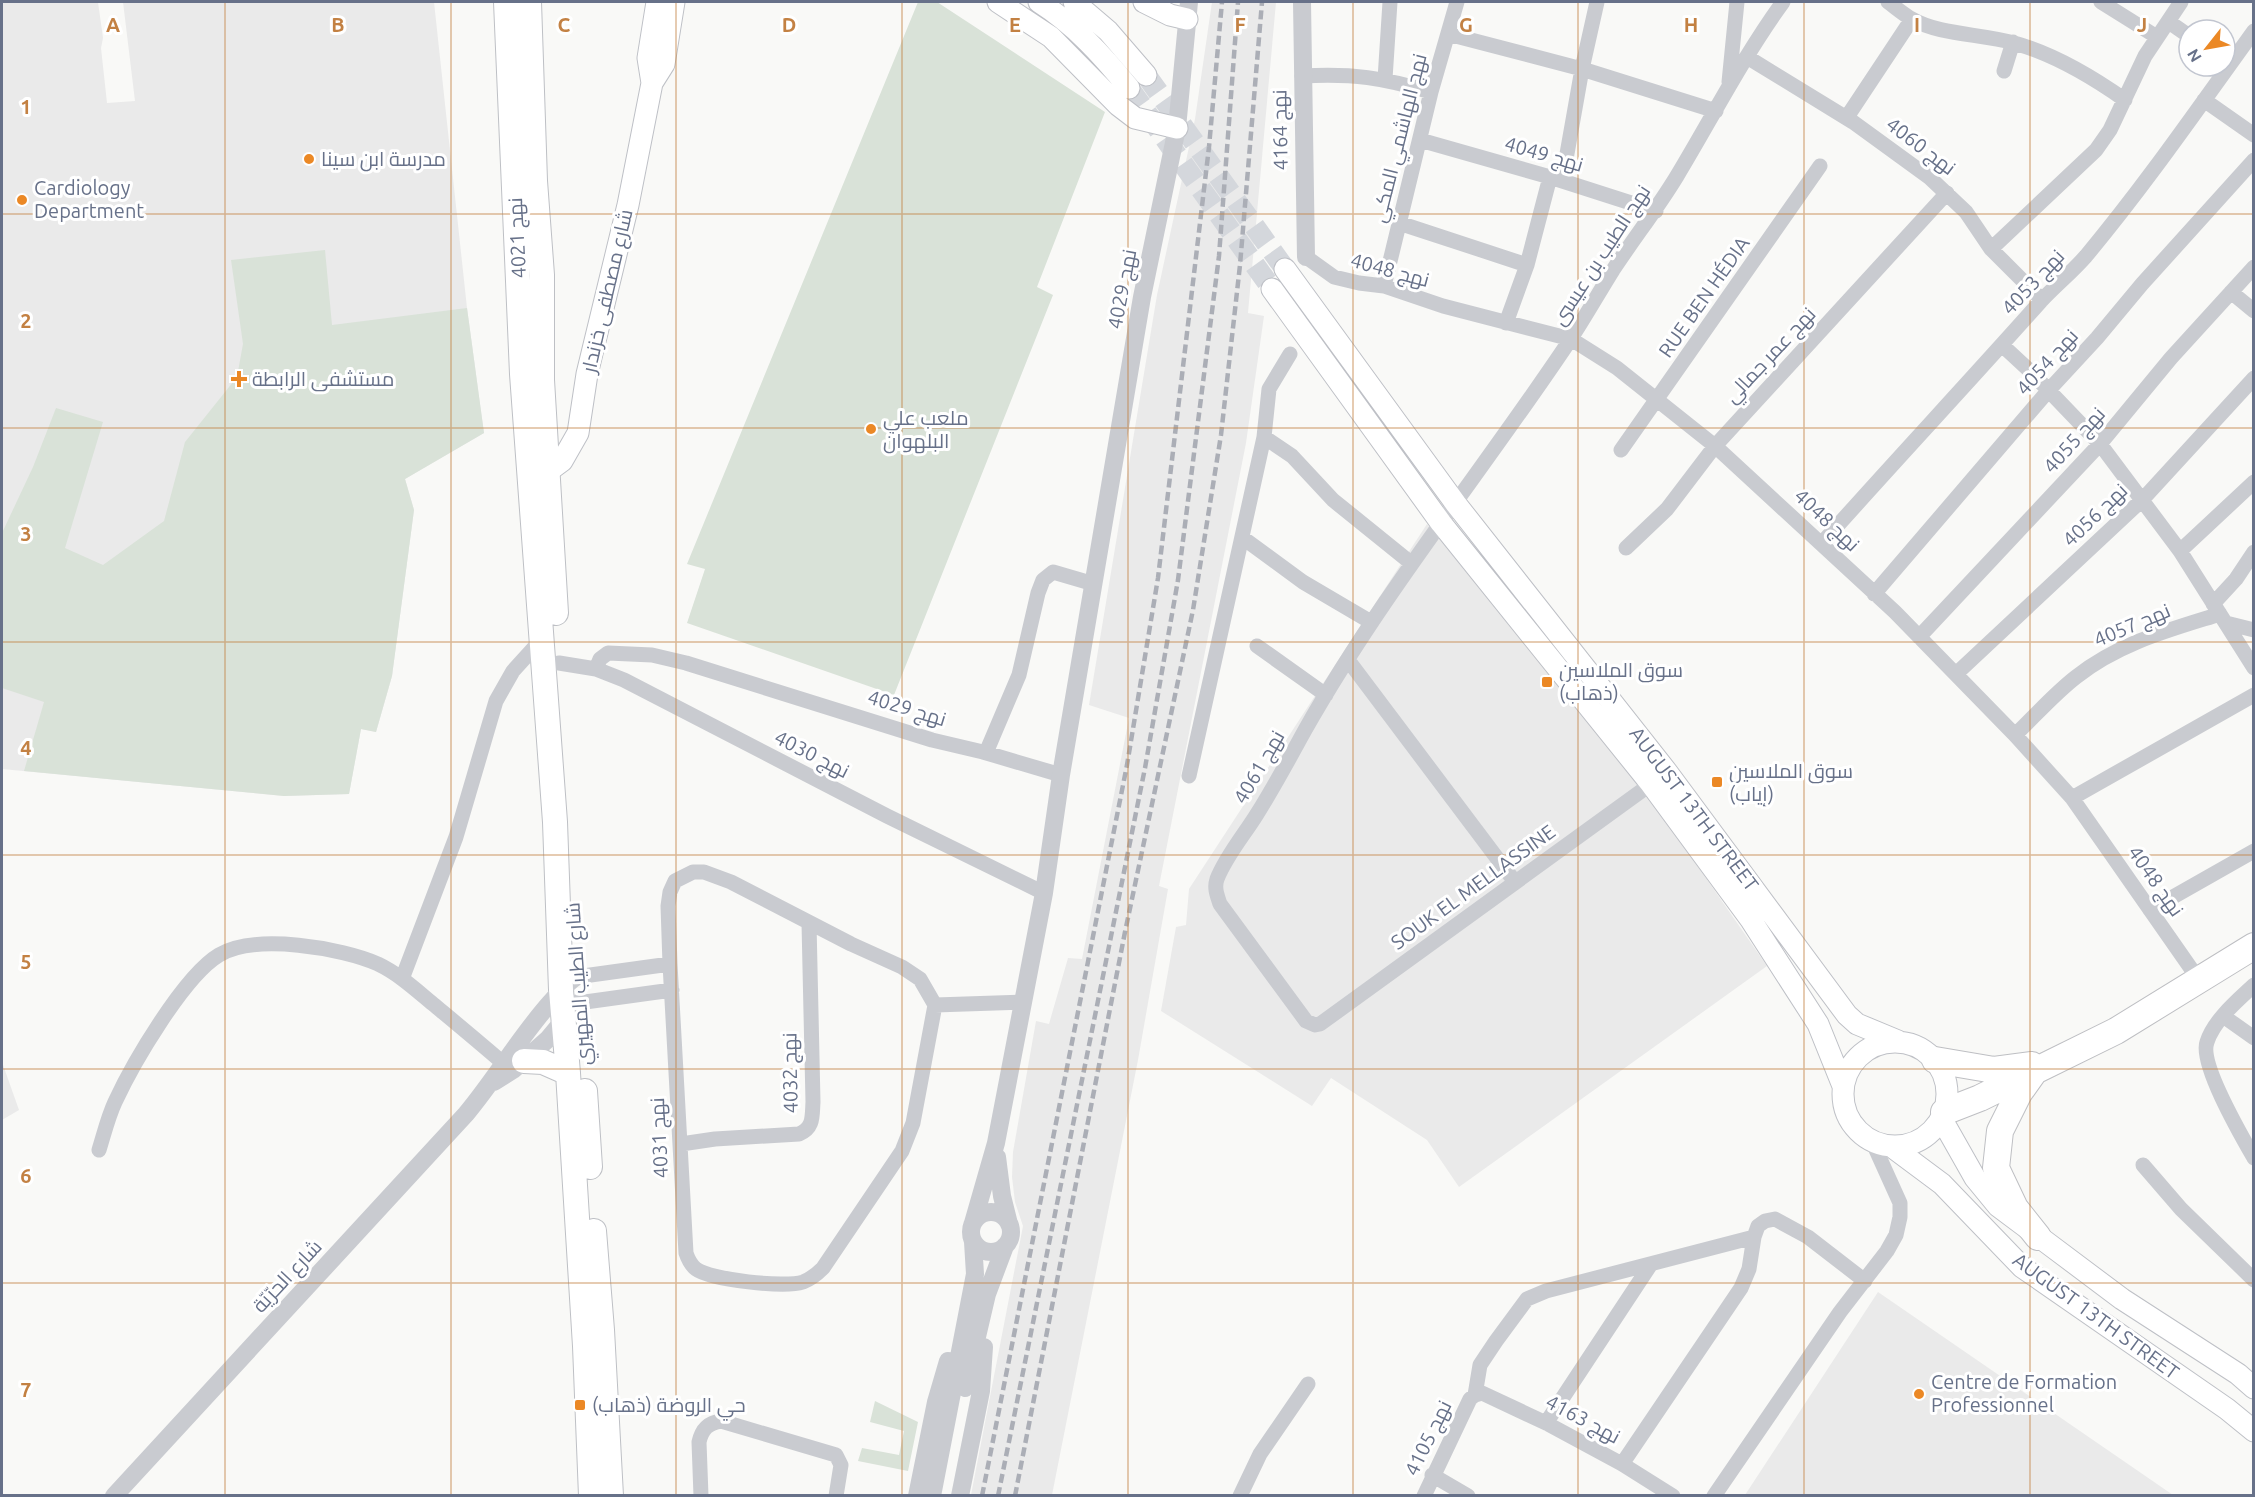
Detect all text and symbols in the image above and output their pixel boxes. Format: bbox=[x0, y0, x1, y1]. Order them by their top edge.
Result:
text: A bbox=[106, 13, 120, 36]
text: B bbox=[331, 13, 345, 36]
text: C bbox=[558, 13, 571, 36]
text: D bbox=[782, 13, 796, 36]
text: E bbox=[1009, 13, 1021, 36]
text: F bbox=[1234, 13, 1246, 36]
text: G bbox=[1459, 13, 1473, 36]
text: H bbox=[1684, 13, 1698, 36]
text: I bbox=[1914, 13, 1920, 36]
text: J bbox=[2137, 13, 2147, 36]
north arrow bbox=[2177, 18, 2237, 78]
text: N bbox=[2183, 46, 2205, 65]
street label: نهج الهاشمي المكي bbox=[1366, 51, 1435, 226]
street label: نهج 4164 bbox=[1267, 89, 1295, 171]
text: 1 bbox=[20, 95, 32, 118]
street label: نهج 4060 bbox=[1880, 112, 1960, 181]
street label: نهج 4049 bbox=[1501, 131, 1586, 179]
place label: مدرسة ابن سينا bbox=[321, 147, 446, 172]
marker: مدرسة ابن سينا bbox=[302, 152, 316, 166]
place label: Cardiology Department bbox=[34, 176, 144, 222]
street label: نهج الطيب بن عيسى bbox=[1547, 180, 1657, 331]
marker: Cardiology Department bbox=[15, 193, 29, 207]
street label: نهج 4021 bbox=[503, 197, 533, 279]
street label: شارع مصطفى خزندار bbox=[576, 207, 639, 376]
street label: RUE BEN HÉDIA bbox=[1653, 232, 1754, 362]
street label: نهج 4053 bbox=[1997, 244, 2071, 321]
street label: نهج 4029 bbox=[1103, 247, 1143, 331]
street label: نهج 4048 bbox=[1347, 248, 1432, 294]
street label: نهج عمر جمالي bbox=[1719, 302, 1823, 411]
text: 2 bbox=[20, 309, 32, 332]
street label: نهج 4054 bbox=[2011, 324, 2084, 401]
place label: مستشفى الرابطة bbox=[252, 367, 394, 392]
marker: مستشفى الرابطة bbox=[230, 370, 248, 388]
street label: نهج 4055 bbox=[2038, 402, 2111, 479]
place label: ملعب علي البلهوان bbox=[883, 406, 969, 454]
marker: ملعب علي البلهوان bbox=[864, 422, 878, 436]
street label: نهج 4056 bbox=[2058, 478, 2134, 553]
street label: نهج 4048 bbox=[1788, 484, 1865, 558]
text: 3 bbox=[20, 522, 32, 545]
street label: نهج 4057 bbox=[2090, 598, 2175, 654]
place label: سوق الملاسين (ذهاب) bbox=[1559, 658, 1683, 704]
marker: سوق الملاسين (ذهاب) bbox=[1540, 675, 1554, 689]
street label: نهج 4029 bbox=[864, 685, 949, 733]
street label: AUGUST 13TH STREET bbox=[1625, 722, 1764, 895]
street label: نهج 4030 bbox=[770, 725, 853, 785]
street label: نهج 4061 bbox=[1228, 726, 1291, 809]
text: 4 bbox=[20, 736, 32, 759]
place label: سوق الملاسين (إياب) bbox=[1729, 759, 1853, 807]
marker: سوق الملاسين (إياب) bbox=[1710, 775, 1724, 789]
street label: SOUK EL MELLASSINE bbox=[1386, 819, 1559, 954]
street label: نهج 4048 bbox=[2121, 841, 2189, 922]
street label: شارع الطيب المهيري bbox=[560, 901, 600, 1066]
text: 5 bbox=[20, 950, 32, 973]
street label: نهج 4032 bbox=[777, 1032, 805, 1114]
street label: نهج 4031 bbox=[645, 1097, 675, 1179]
text: 6 bbox=[20, 1164, 32, 1187]
street label: شارع الحرّيّة bbox=[247, 1235, 328, 1319]
street label: AUGUST 13TH STREET bbox=[2009, 1248, 2184, 1384]
place label: Centre de Formation Professionnel bbox=[1931, 1370, 2117, 1416]
text: 7 bbox=[20, 1378, 32, 1401]
marker: Centre de Formation Professionnel bbox=[1912, 1387, 1926, 1401]
street label: نهج 4163 bbox=[1541, 1389, 1624, 1450]
place label: حي الروضة (ذهاب) bbox=[592, 1393, 746, 1421]
street label: نهج 4105 bbox=[1400, 1396, 1458, 1480]
marker: حي الروضة (ذهاب) bbox=[573, 1398, 587, 1412]

